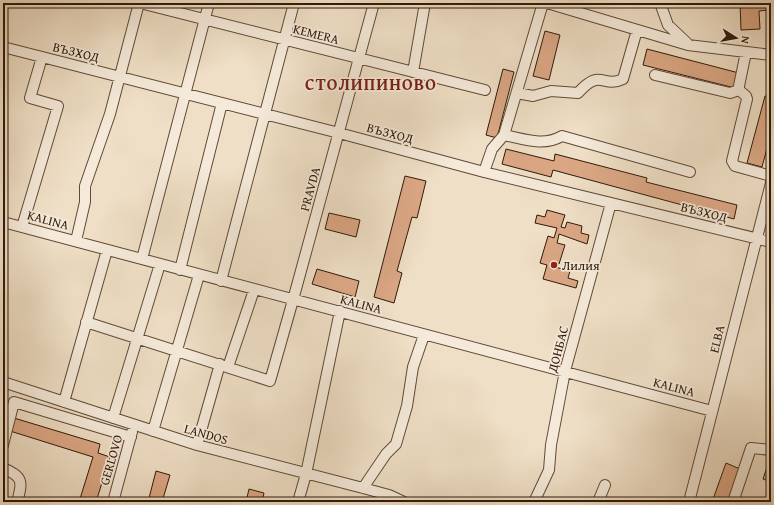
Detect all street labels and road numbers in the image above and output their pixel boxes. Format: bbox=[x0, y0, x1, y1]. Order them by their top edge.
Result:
street label: KEMERA bbox=[291, 19, 341, 49]
street label: ВЪЗХОД bbox=[51, 37, 101, 67]
street label: ВЪЗХОД bbox=[365, 118, 415, 148]
street label: PRAVDA bbox=[295, 165, 325, 213]
street label: ВЪЗХОД bbox=[679, 197, 729, 227]
street label: KALINA bbox=[25, 205, 71, 235]
street label: KALINA bbox=[338, 289, 384, 319]
street label: ELBA bbox=[704, 323, 730, 355]
street label: ДОНБАС bbox=[542, 324, 573, 375]
street label: KALINA bbox=[651, 372, 697, 402]
street label: LANDOS bbox=[182, 419, 230, 449]
street label: GERLOVO bbox=[95, 433, 127, 487]

